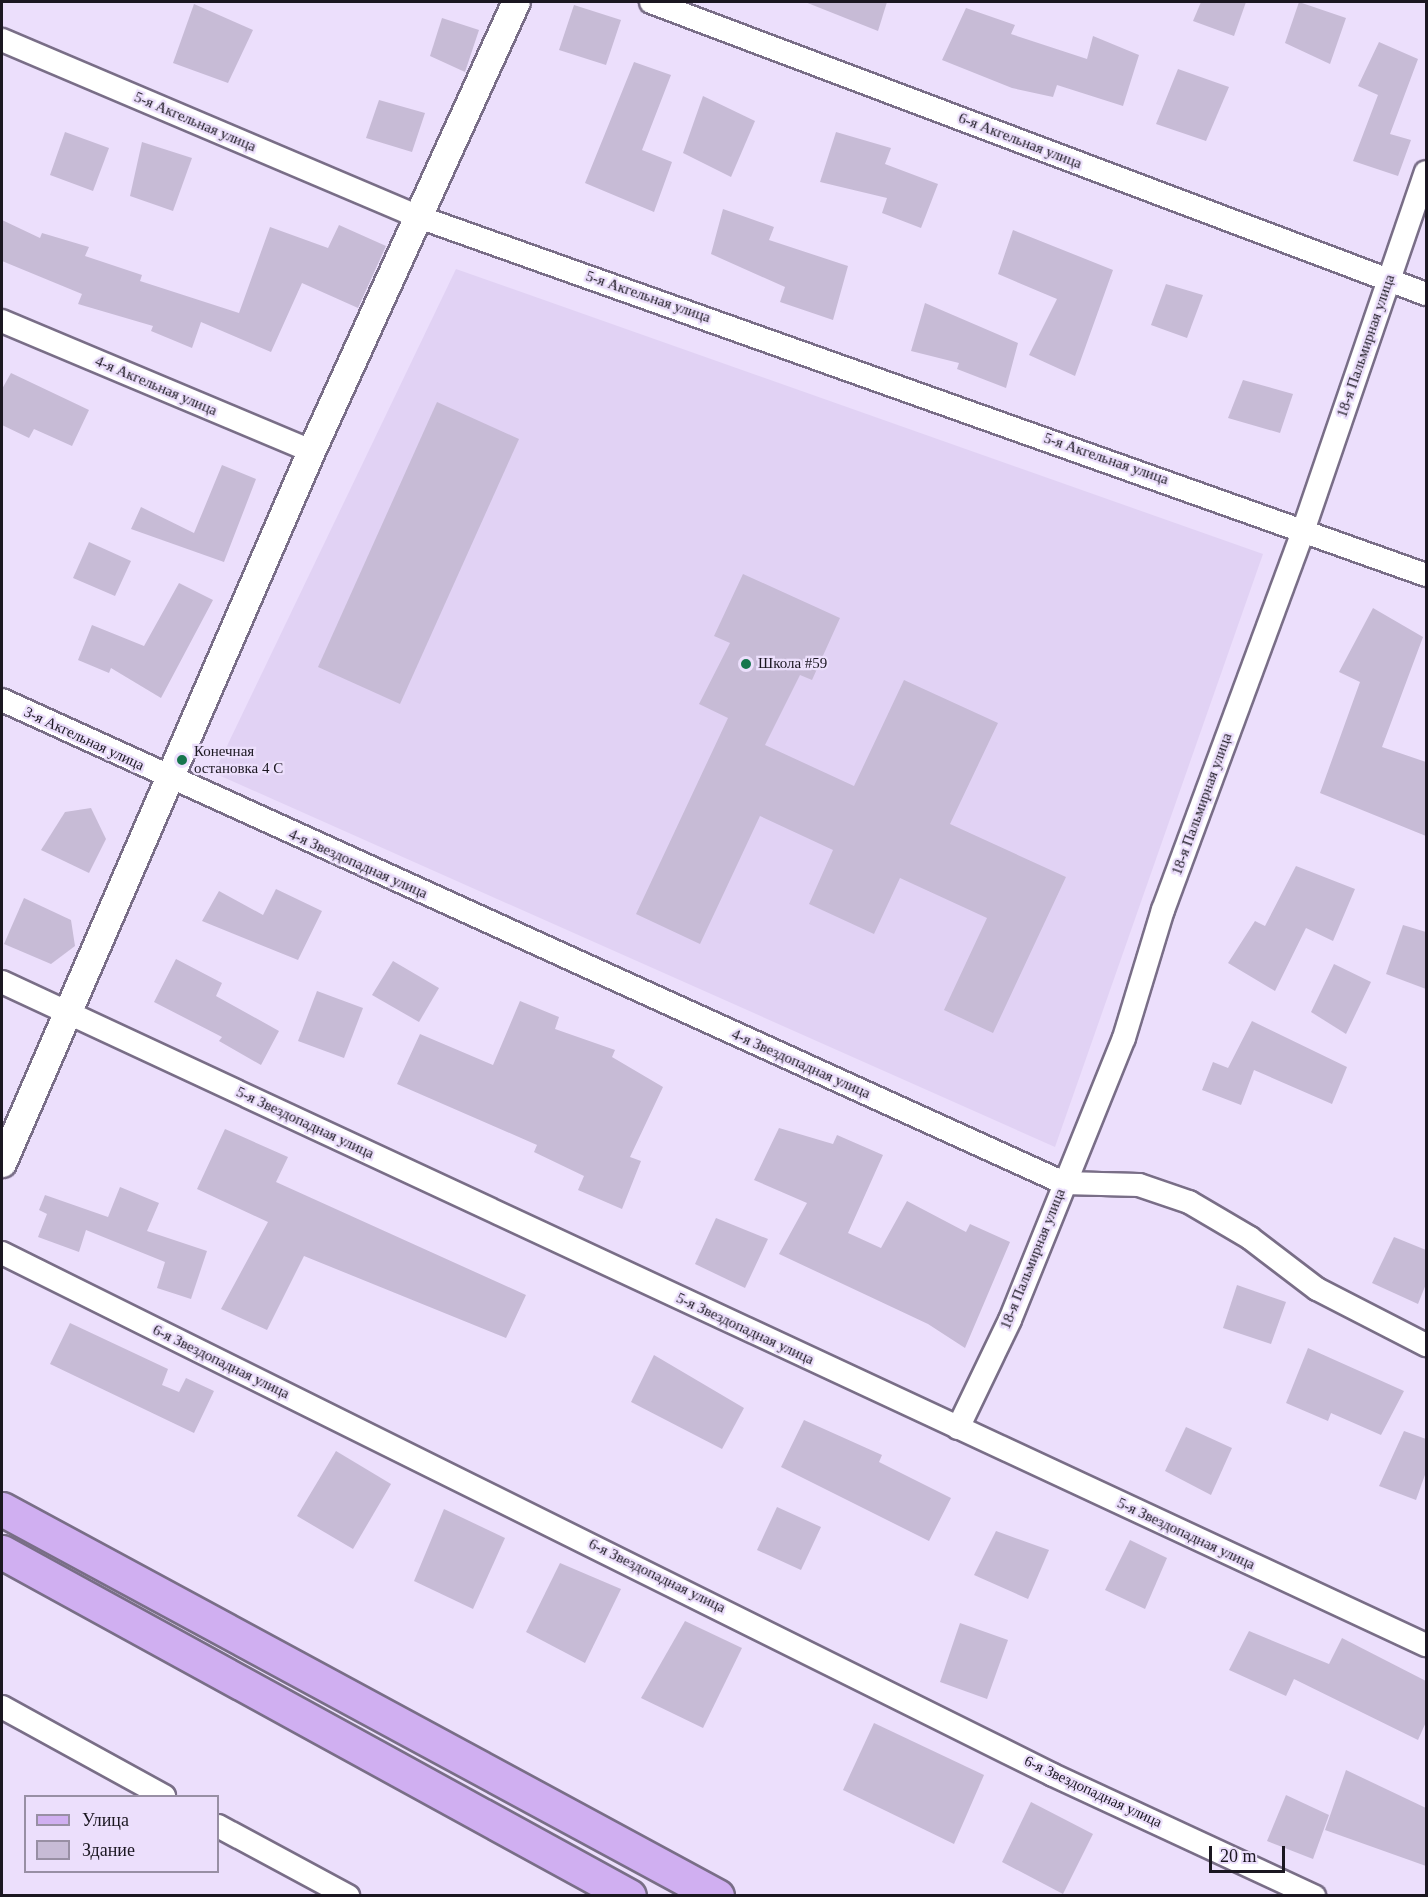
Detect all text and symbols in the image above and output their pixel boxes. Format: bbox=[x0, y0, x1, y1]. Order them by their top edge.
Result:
street label: 5-я Акгельная улица bbox=[131, 88, 259, 156]
street label: 6-я Акгельная улица bbox=[956, 109, 1084, 173]
street label: 5-я Акгельная улица bbox=[583, 267, 713, 327]
street label: 18-я Пальмирная улица bbox=[1333, 272, 1399, 420]
street label: 4-я Акгельная улица bbox=[92, 352, 220, 420]
street label: 5-я Акгельная улица bbox=[1041, 429, 1171, 489]
place label: Школа #59 bbox=[758, 655, 827, 673]
marker: Школа #59 bbox=[739, 657, 753, 671]
street label: 3-я Акгельная улица bbox=[21, 703, 147, 775]
street label: 18-я Пальмирная улица bbox=[1168, 730, 1236, 878]
place label: Конечная остановка 4 С bbox=[194, 742, 283, 777]
marker: Конечная остановка 4 С bbox=[175, 753, 189, 767]
street label: 4-я Звездопадная улица bbox=[286, 825, 430, 903]
street label: 4-я Звездопадная улица bbox=[729, 1025, 873, 1103]
street label: 5-я Звездопадная улица bbox=[233, 1083, 377, 1163]
street label: 18-я Пальмирная улица bbox=[997, 1186, 1069, 1332]
street label: 5-я Звездопадная улица bbox=[673, 1289, 817, 1369]
street label: 6-я Звездопадная улица bbox=[150, 1321, 292, 1403]
street label: 5-я Звездопадная улица bbox=[1114, 1494, 1258, 1574]
street label: 6-я Звездопадная улица bbox=[586, 1535, 728, 1617]
street label: 6-я Звездопадная улица bbox=[1021, 1752, 1165, 1832]
legend bbox=[24, 1795, 219, 1873]
text: Улица bbox=[82, 1810, 129, 1830]
scale bar bbox=[1212, 1834, 1288, 1872]
text: Здание bbox=[82, 1840, 135, 1860]
text: 20 m bbox=[1220, 1846, 1257, 1866]

